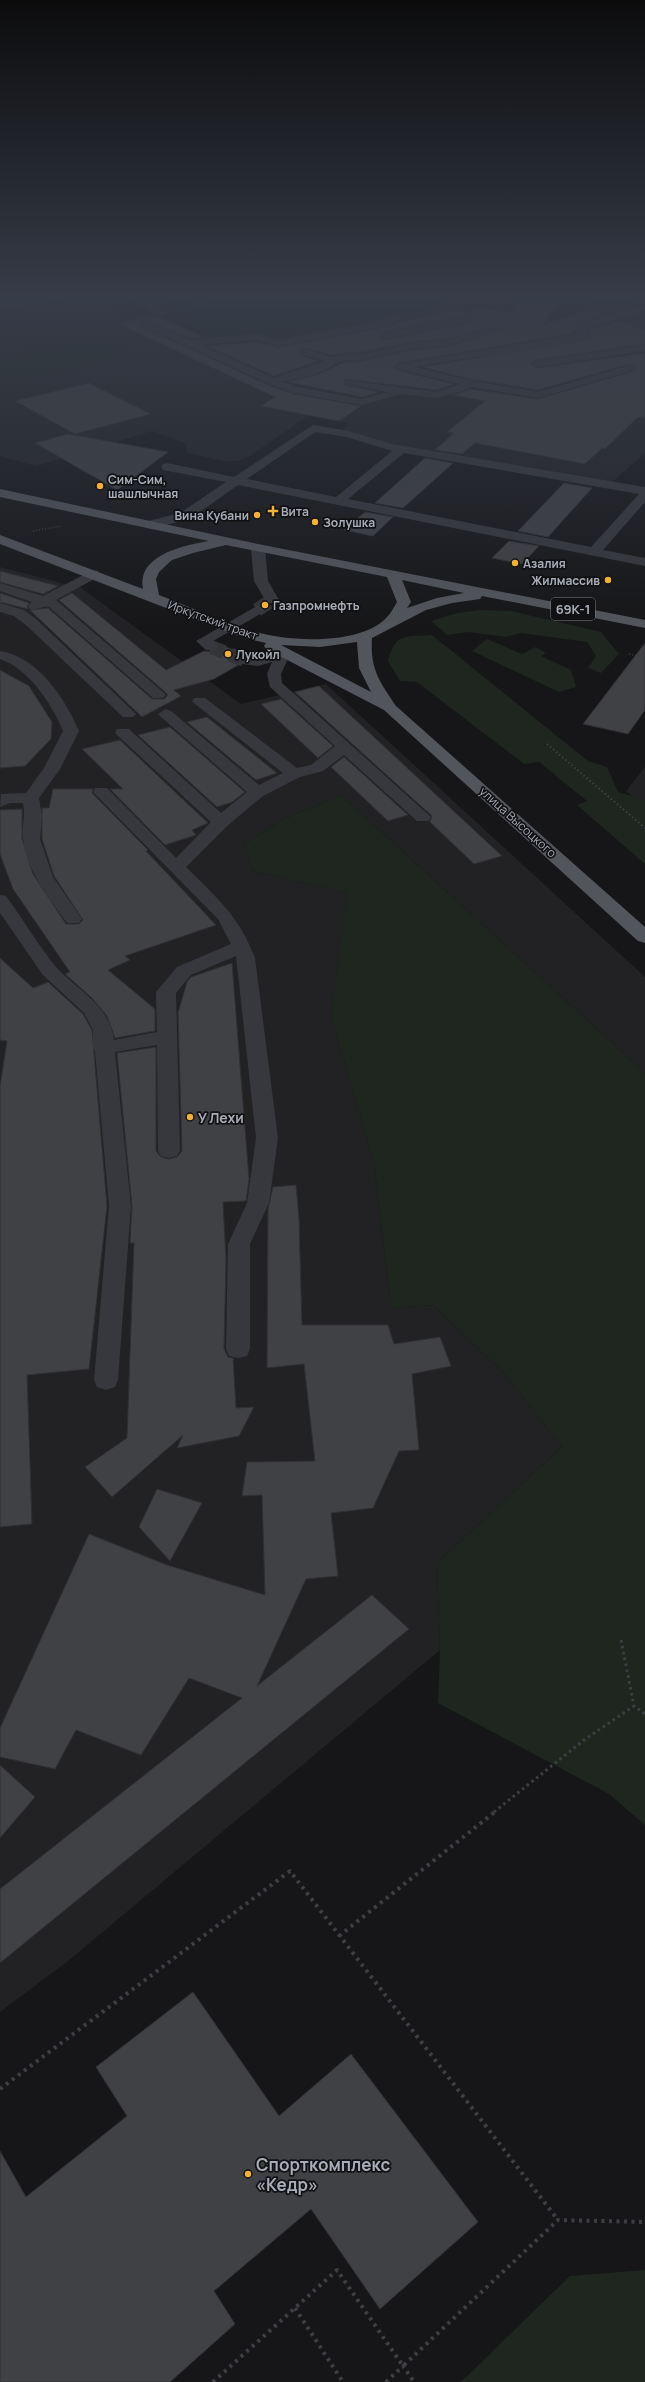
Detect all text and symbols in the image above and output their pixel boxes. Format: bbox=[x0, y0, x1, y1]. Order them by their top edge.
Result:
place label: Сим-Сим, шашлычная bbox=[108, 471, 178, 502]
marker: Сим-Сим, шашлычная bbox=[95, 481, 105, 491]
place label: Вита bbox=[281, 503, 309, 520]
marker: Вита bbox=[268, 506, 278, 516]
place label: Вина Кубани bbox=[175, 507, 249, 524]
marker: Вина Кубани bbox=[252, 510, 262, 520]
place label: Золушка bbox=[323, 514, 375, 531]
marker: Золушка bbox=[310, 517, 320, 527]
place label: Азалия bbox=[523, 555, 566, 572]
marker: Азалия bbox=[510, 558, 520, 568]
place label: Жилмассив bbox=[531, 572, 600, 589]
marker: Жилмассив bbox=[603, 575, 613, 585]
street label: Иркутский тракт bbox=[166, 596, 260, 644]
place label: Газпромнефть bbox=[273, 597, 360, 614]
road number: 69К-1 bbox=[551, 598, 595, 620]
marker: Газпромнефть bbox=[260, 600, 270, 610]
place label: Лукойл bbox=[236, 646, 280, 663]
marker: Лукойл bbox=[223, 649, 233, 659]
street label: улица Высоцкого bbox=[476, 783, 560, 861]
place label: У Лехи bbox=[198, 1108, 244, 1127]
marker: У Лехи bbox=[185, 1112, 195, 1122]
place label: Спорткомплекс «Кедр» bbox=[256, 2153, 391, 2196]
marker: Спорткомплекс «Кедр» bbox=[243, 2169, 253, 2179]

